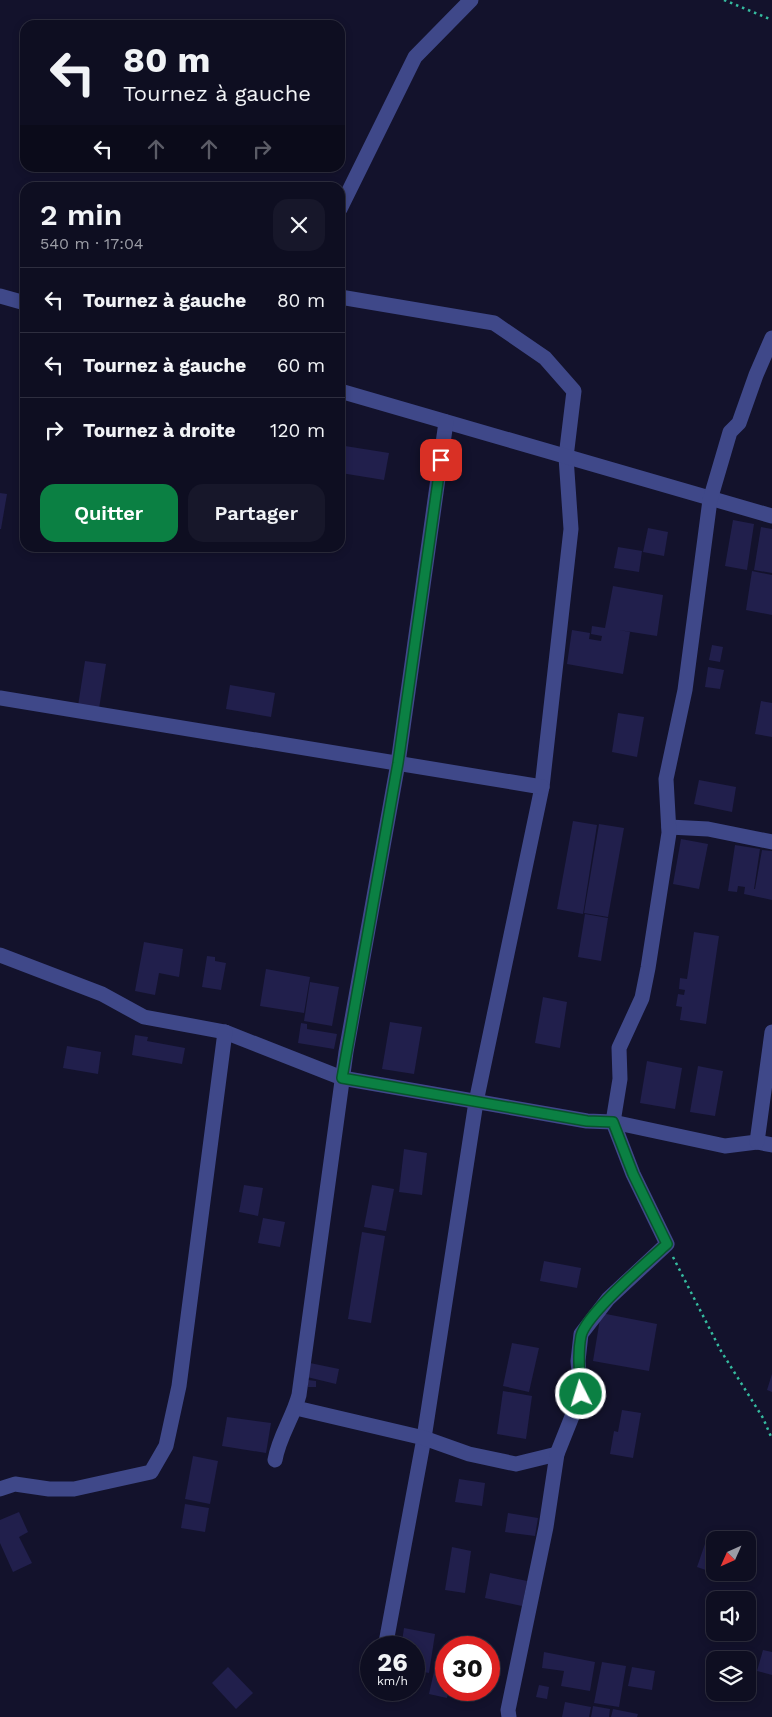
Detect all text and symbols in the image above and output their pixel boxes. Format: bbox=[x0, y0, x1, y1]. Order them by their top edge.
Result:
text: 80 m bbox=[123, 39, 210, 81]
icon: left bbox=[40, 40, 105, 105]
text: Tournez à gauche bbox=[123, 81, 311, 106]
icon: left bbox=[89, 135, 117, 163]
icon: ahead bbox=[142, 135, 170, 163]
icon: ahead bbox=[195, 135, 223, 163]
icon: right bbox=[248, 135, 276, 163]
text: 2 min bbox=[40, 197, 122, 232]
button: close bbox=[273, 199, 325, 251]
text: 540 m · 17:04 bbox=[40, 234, 144, 253]
icon: left bbox=[40, 286, 68, 314]
text: Tournez à gauche bbox=[83, 289, 246, 312]
text: 80 m bbox=[277, 289, 325, 312]
icon: left bbox=[40, 351, 68, 379]
text: Tournez à gauche bbox=[83, 354, 246, 377]
text: 60 m bbox=[277, 354, 325, 377]
icon: right bbox=[40, 416, 68, 444]
text: Tournez à droite bbox=[83, 419, 235, 442]
text: 120 m bbox=[270, 419, 325, 442]
pin bbox=[420, 439, 462, 481]
icon: arrive bbox=[427, 446, 455, 474]
button: Quitter bbox=[40, 484, 178, 542]
button: Partager bbox=[188, 484, 325, 542]
position arrow bbox=[554, 1367, 606, 1419]
north arrow bbox=[706, 1531, 756, 1581]
map controls bbox=[706, 1531, 756, 1701]
button: sound bbox=[706, 1591, 756, 1641]
speed limit sign: 30 bbox=[435, 1636, 500, 1701]
text: 26 bbox=[377, 1648, 408, 1677]
button: layers bbox=[706, 1651, 756, 1701]
text: km/h bbox=[377, 1674, 408, 1688]

